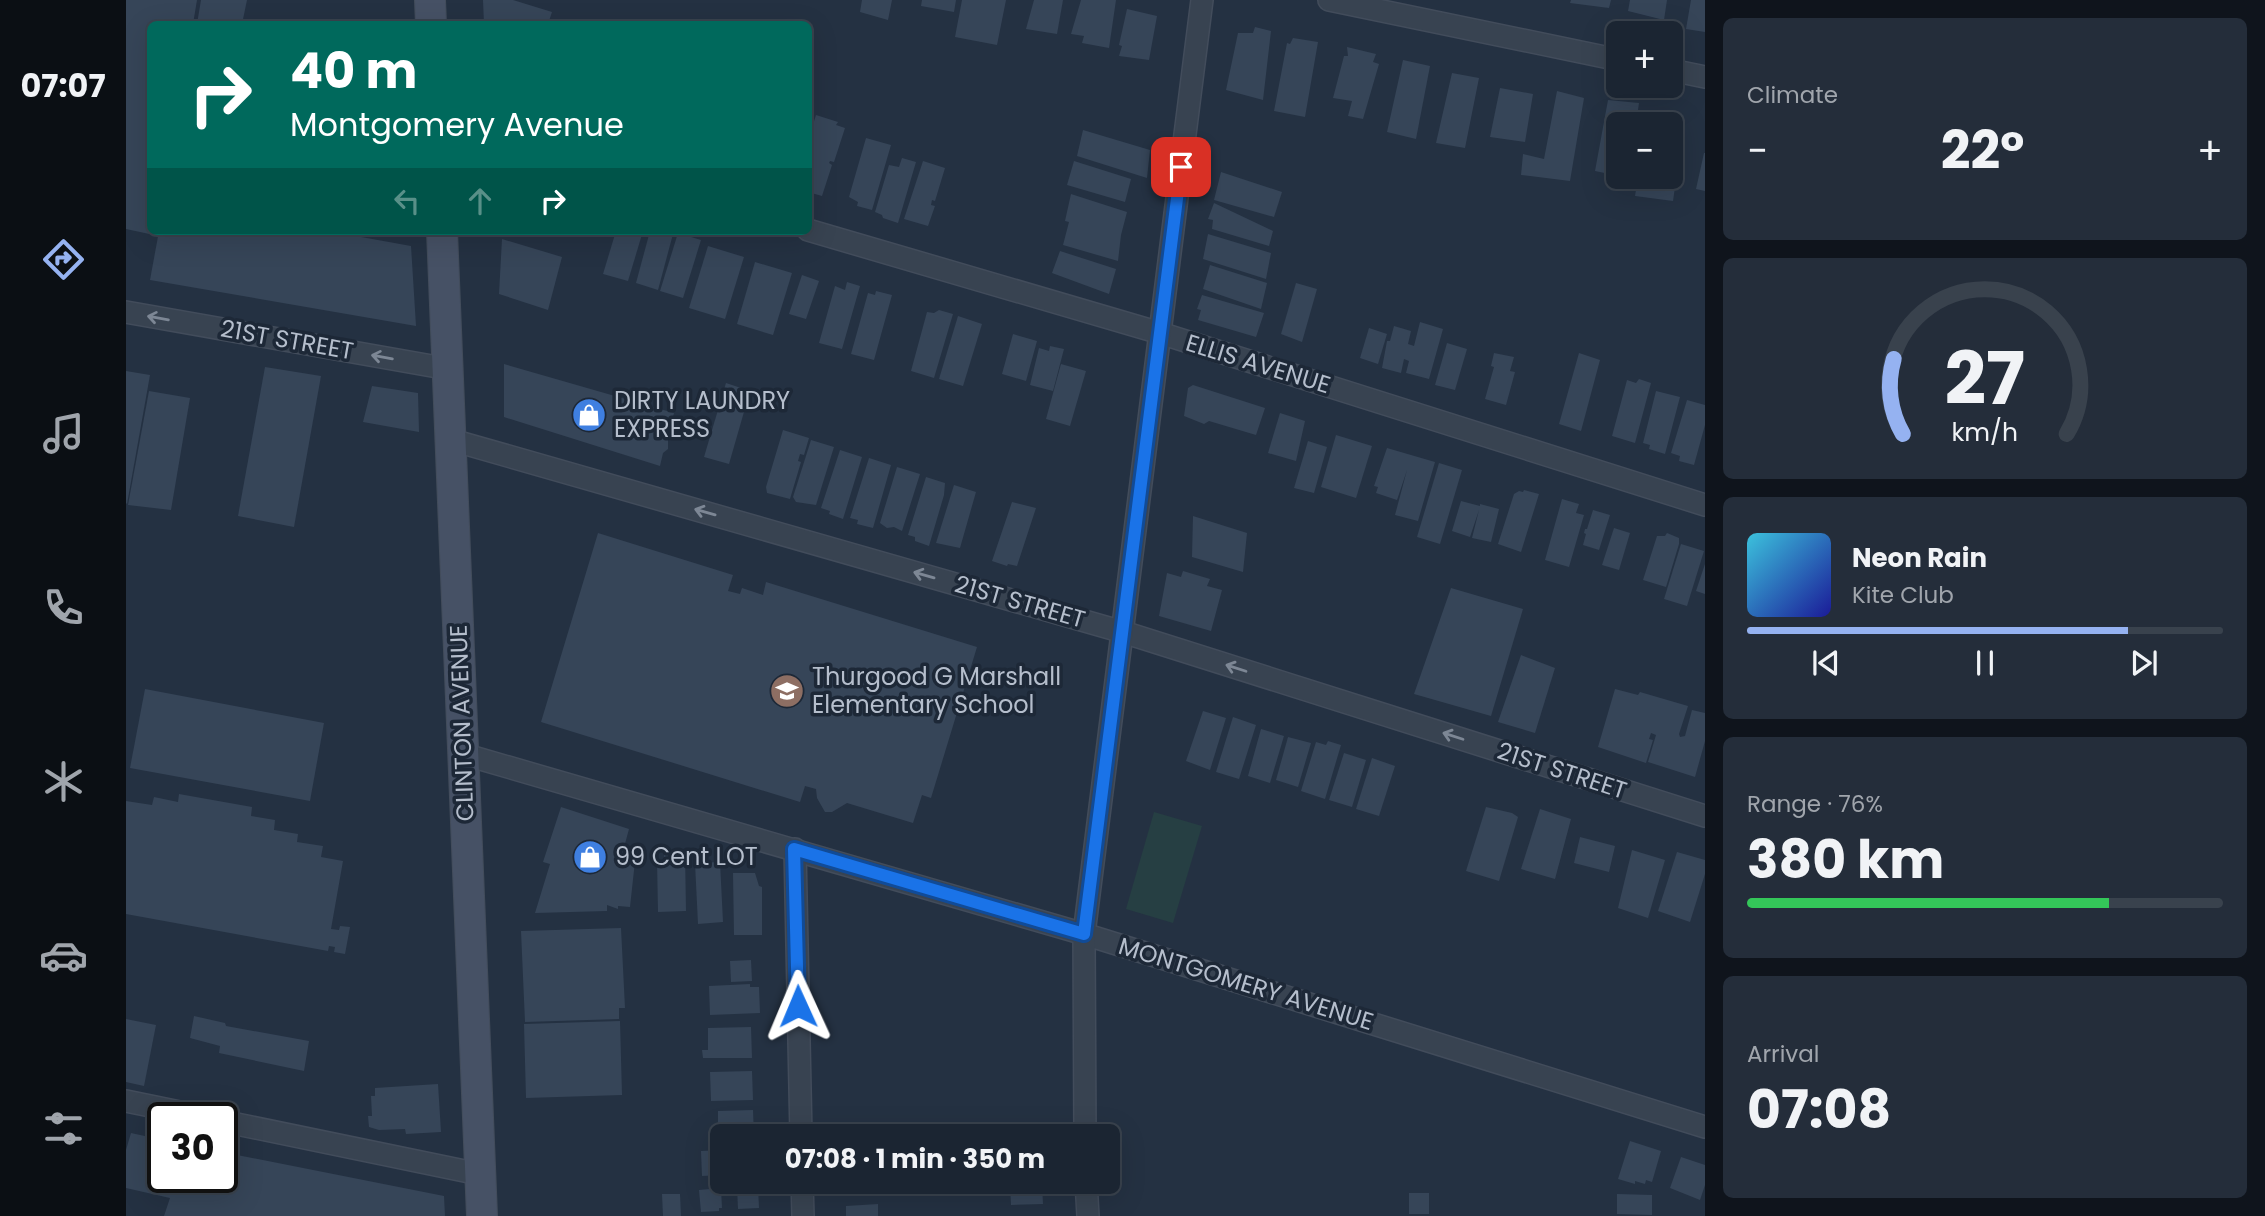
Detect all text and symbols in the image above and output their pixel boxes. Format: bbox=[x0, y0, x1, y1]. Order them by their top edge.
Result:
map controls bbox=[1606, 21, 1683, 189]
button: + bbox=[1606, 21, 1683, 98]
text: 40 m bbox=[290, 37, 417, 105]
icon: right bbox=[175, 49, 266, 140]
text: 07:07 bbox=[20, 63, 106, 108]
text: Climate bbox=[1747, 79, 1838, 111]
text: Montgomery Avenue bbox=[290, 102, 624, 147]
button: − bbox=[1606, 112, 1683, 189]
text: 22° bbox=[1941, 114, 2024, 187]
text: − bbox=[1747, 124, 1768, 177]
text: + bbox=[2197, 124, 2223, 177]
pin bbox=[1151, 137, 1211, 197]
icon: arrive bbox=[1162, 148, 1200, 186]
icon: left bbox=[388, 182, 426, 220]
icon: ahead bbox=[461, 182, 499, 220]
icon: right bbox=[534, 182, 572, 220]
icon: directions bbox=[39, 235, 88, 284]
one-way arrow bbox=[147, 310, 170, 324]
street label: 21ST STREET bbox=[218, 312, 356, 367]
street label: ELLIS AVENUE bbox=[1182, 326, 1334, 401]
text: 27 bbox=[1945, 329, 2025, 430]
one-way arrow bbox=[371, 350, 394, 363]
place label: DIRTY LAUNDRY EXPRESS bbox=[614, 384, 790, 445]
shop icon: DIRTY LAUNDRY EXPRESS bbox=[570, 396, 608, 434]
icon: music bbox=[39, 409, 88, 458]
text: km/h bbox=[1952, 415, 2018, 450]
one-way arrow bbox=[695, 505, 717, 518]
text: Neon Rain bbox=[1852, 540, 1987, 576]
street label: 21ST STREET bbox=[951, 567, 1089, 636]
one-way arrow bbox=[913, 568, 936, 581]
text: Kite Club bbox=[1852, 579, 1954, 611]
icon: phone bbox=[39, 583, 88, 632]
street label: CLINTON AVENUE bbox=[442, 624, 481, 822]
icon: previous bbox=[1807, 644, 1845, 682]
icon: pause bbox=[1966, 644, 2004, 682]
icon: next bbox=[2125, 644, 2163, 682]
place label: Thurgood G Marshall Elementary School bbox=[812, 660, 1061, 721]
one-way arrow bbox=[1226, 660, 1248, 673]
school or university icon: Thurgood G Marshall Elementary School bbox=[768, 672, 806, 710]
one-way arrow bbox=[1442, 729, 1464, 742]
street label: 21ST STREET bbox=[1493, 734, 1631, 807]
icon: climate bbox=[39, 757, 88, 806]
text: Range · 76% bbox=[1747, 788, 1883, 820]
text: 380 km bbox=[1747, 823, 1944, 896]
shop icon: 99 Cent LOT bbox=[571, 838, 609, 876]
place label: 99 Cent LOT bbox=[615, 840, 758, 873]
street label: MONTGOMERY AVENUE bbox=[1115, 929, 1378, 1038]
icon: car bbox=[39, 931, 88, 980]
position arrow bbox=[761, 969, 835, 1043]
text: Arrival bbox=[1747, 1038, 1819, 1070]
text: 07:08 bbox=[1747, 1073, 1891, 1146]
speed limit sign: 30 bbox=[147, 1102, 238, 1193]
icon: filters bbox=[39, 1104, 88, 1153]
text: 07:08 · 1 min · 350 m bbox=[785, 1141, 1045, 1177]

